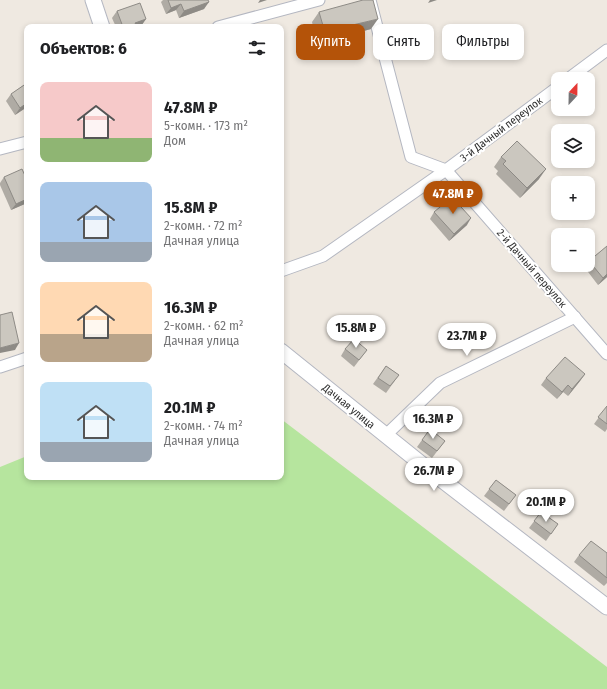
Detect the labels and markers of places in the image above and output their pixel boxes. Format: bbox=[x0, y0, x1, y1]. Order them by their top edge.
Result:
pin: 47.8M ₽ bbox=[416, 181, 490, 215]
pin: 15.8M ₽ bbox=[319, 315, 393, 349]
pin: 23.7M ₽ bbox=[430, 323, 504, 357]
pin: 16.3M ₽ bbox=[396, 406, 470, 440]
pin: 26.7M ₽ bbox=[397, 458, 471, 492]
pin: 20.1M ₽ bbox=[509, 489, 583, 523]

